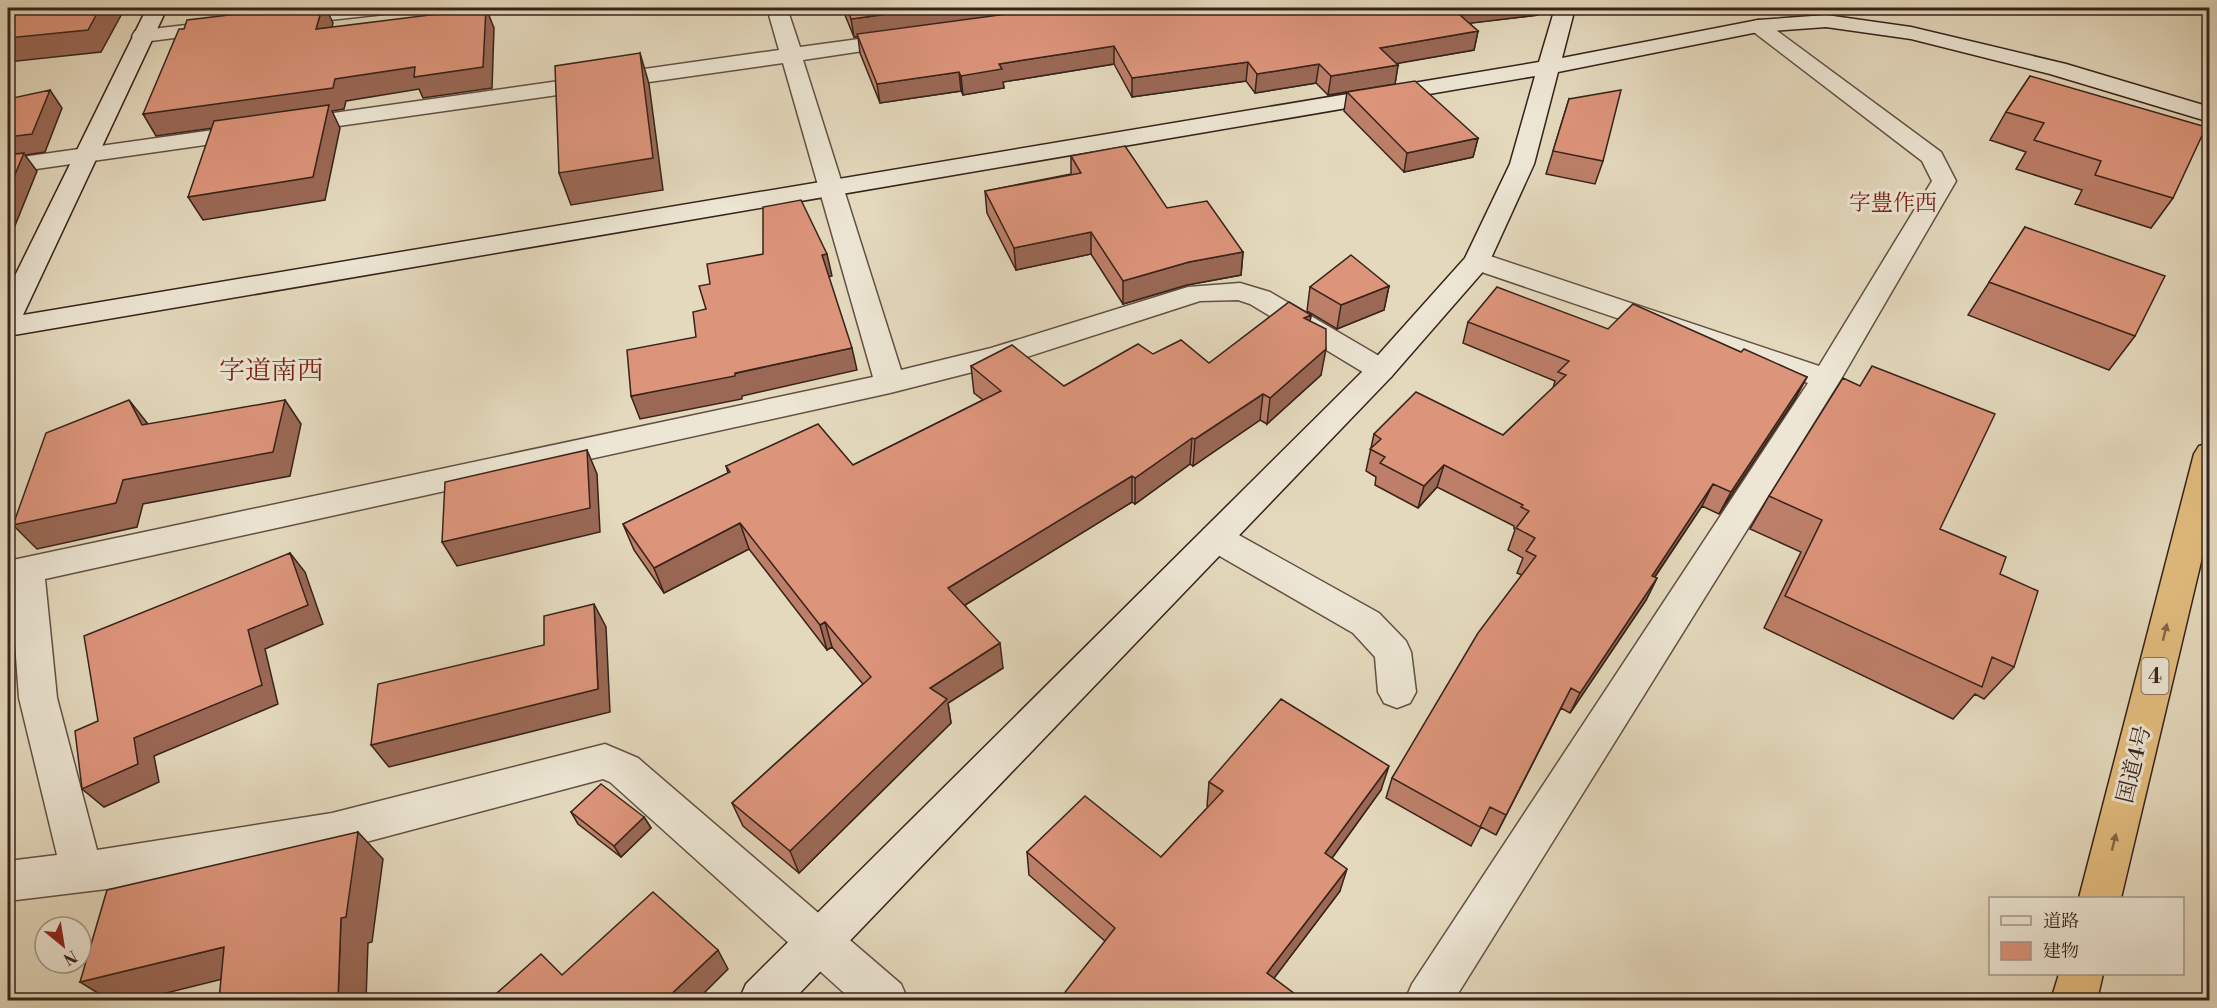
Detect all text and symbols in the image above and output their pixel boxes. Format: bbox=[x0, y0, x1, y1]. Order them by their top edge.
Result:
district label: 字豊作西 bbox=[1849, 190, 1937, 217]
district label: 字道南西 bbox=[219, 355, 323, 387]
one-way arrow bbox=[2161, 623, 2171, 641]
road number: 4 bbox=[2142, 658, 2168, 694]
street label: 国道4号 bbox=[2112, 723, 2157, 806]
one-way arrow bbox=[2109, 833, 2119, 851]
legend bbox=[1989, 897, 2184, 975]
text: 道路 bbox=[2043, 910, 2079, 933]
north arrow bbox=[33, 915, 93, 975]
text: 建物 bbox=[2043, 940, 2079, 963]
text: N bbox=[59, 945, 80, 969]

